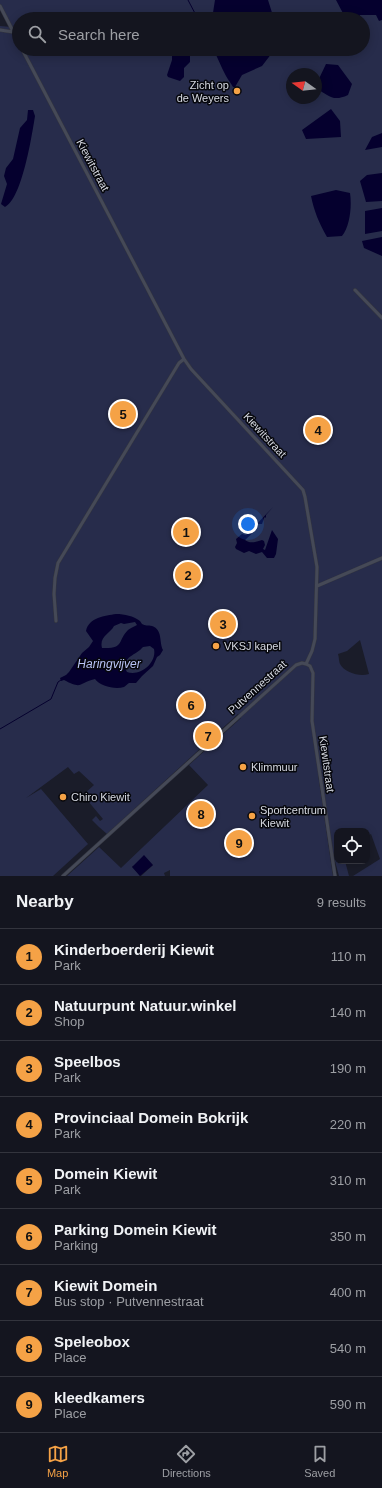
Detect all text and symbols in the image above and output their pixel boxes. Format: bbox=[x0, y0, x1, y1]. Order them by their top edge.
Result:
search box bbox=[12, 12, 370, 56]
icon: search bbox=[26, 23, 48, 45]
text: Search here bbox=[58, 26, 140, 43]
north arrow bbox=[286, 68, 322, 104]
place label: Zicht op de Weyers bbox=[177, 79, 229, 104]
marker: Zicht op de Weyers bbox=[232, 86, 242, 96]
street label: Kiewitstraat bbox=[74, 137, 112, 193]
pin: 5 bbox=[110, 399, 136, 429]
street label: Kiewitstraat bbox=[241, 410, 289, 460]
pin: 4 bbox=[305, 415, 331, 445]
your location bbox=[238, 514, 258, 534]
pin: 1 bbox=[173, 517, 199, 547]
pin: 2 bbox=[175, 560, 201, 590]
pin: 3 bbox=[210, 609, 236, 639]
place label: VKSJ kapel bbox=[224, 640, 281, 652]
marker: VKSJ kapel bbox=[211, 641, 221, 651]
water label: Haringvijver bbox=[77, 657, 142, 671]
street label: Putvennestraat bbox=[225, 658, 289, 716]
pin: 6 bbox=[178, 690, 204, 720]
pin: 7 bbox=[195, 721, 221, 751]
street label: Kiewitstraat bbox=[317, 735, 337, 793]
place label: Klimmuur bbox=[251, 761, 298, 773]
marker: Klimmuur bbox=[238, 762, 248, 772]
place label: Chiro Kiewit bbox=[71, 791, 130, 803]
marker: Chiro Kiewit bbox=[58, 792, 68, 802]
pin: 8 bbox=[188, 799, 214, 829]
place label: Sportcentrum Kiewit bbox=[260, 804, 326, 829]
marker: Sportcentrum Kiewit bbox=[247, 811, 257, 821]
pin: 9 bbox=[226, 828, 252, 858]
map controls bbox=[334, 828, 370, 864]
button: locate bbox=[334, 828, 370, 864]
text: Nearby bbox=[16, 892, 74, 911]
text: 9 results bbox=[317, 895, 366, 910]
text: Kinderboerderij Kiewit bbox=[54, 941, 214, 958]
text: 1 bbox=[25, 949, 33, 964]
text: 110 m bbox=[331, 949, 366, 964]
text: Park bbox=[54, 958, 81, 973]
text: Natuurpunt Natuur.winkel bbox=[54, 997, 237, 1014]
text: 2 bbox=[25, 1005, 33, 1020]
text: 140 m bbox=[330, 1005, 366, 1020]
text: Shop bbox=[54, 1014, 84, 1029]
text: Speelbos bbox=[54, 1053, 121, 1070]
text: 3 bbox=[25, 1061, 33, 1076]
text: 190 m bbox=[330, 1061, 366, 1076]
text: Park bbox=[54, 1070, 81, 1085]
text: Provinciaal Domein Bokrijk bbox=[54, 1109, 248, 1126]
text: 4 bbox=[25, 1117, 33, 1132]
text: 220 m bbox=[330, 1117, 366, 1132]
text: Park bbox=[54, 1126, 81, 1141]
text: Domein Kiewit bbox=[54, 1165, 157, 1182]
text: 5 bbox=[25, 1173, 33, 1188]
text: 310 m bbox=[330, 1173, 366, 1188]
text: Park bbox=[54, 1182, 81, 1197]
text: Parking Domein Kiewit bbox=[54, 1221, 217, 1238]
text: 6 bbox=[25, 1229, 33, 1244]
text: 350 m bbox=[330, 1229, 366, 1244]
text: Parking bbox=[54, 1238, 98, 1253]
text: Kiewit Domein bbox=[54, 1277, 157, 1294]
text: 7 bbox=[25, 1285, 33, 1300]
text: 400 m bbox=[330, 1285, 366, 1300]
text: Bus stop · Putvennestraat bbox=[54, 1294, 204, 1309]
text: Speleobox bbox=[54, 1333, 130, 1350]
text: 8 bbox=[25, 1341, 33, 1356]
text: 540 m bbox=[330, 1341, 366, 1356]
text: Place bbox=[54, 1350, 87, 1365]
text: kleedkamers bbox=[54, 1389, 145, 1406]
text: 9 bbox=[25, 1397, 33, 1412]
text: 590 m bbox=[330, 1397, 366, 1412]
text: Place bbox=[54, 1406, 87, 1421]
tab: Map bbox=[47, 1443, 69, 1479]
tab: Directions bbox=[162, 1443, 211, 1479]
tab: Saved bbox=[304, 1443, 335, 1479]

